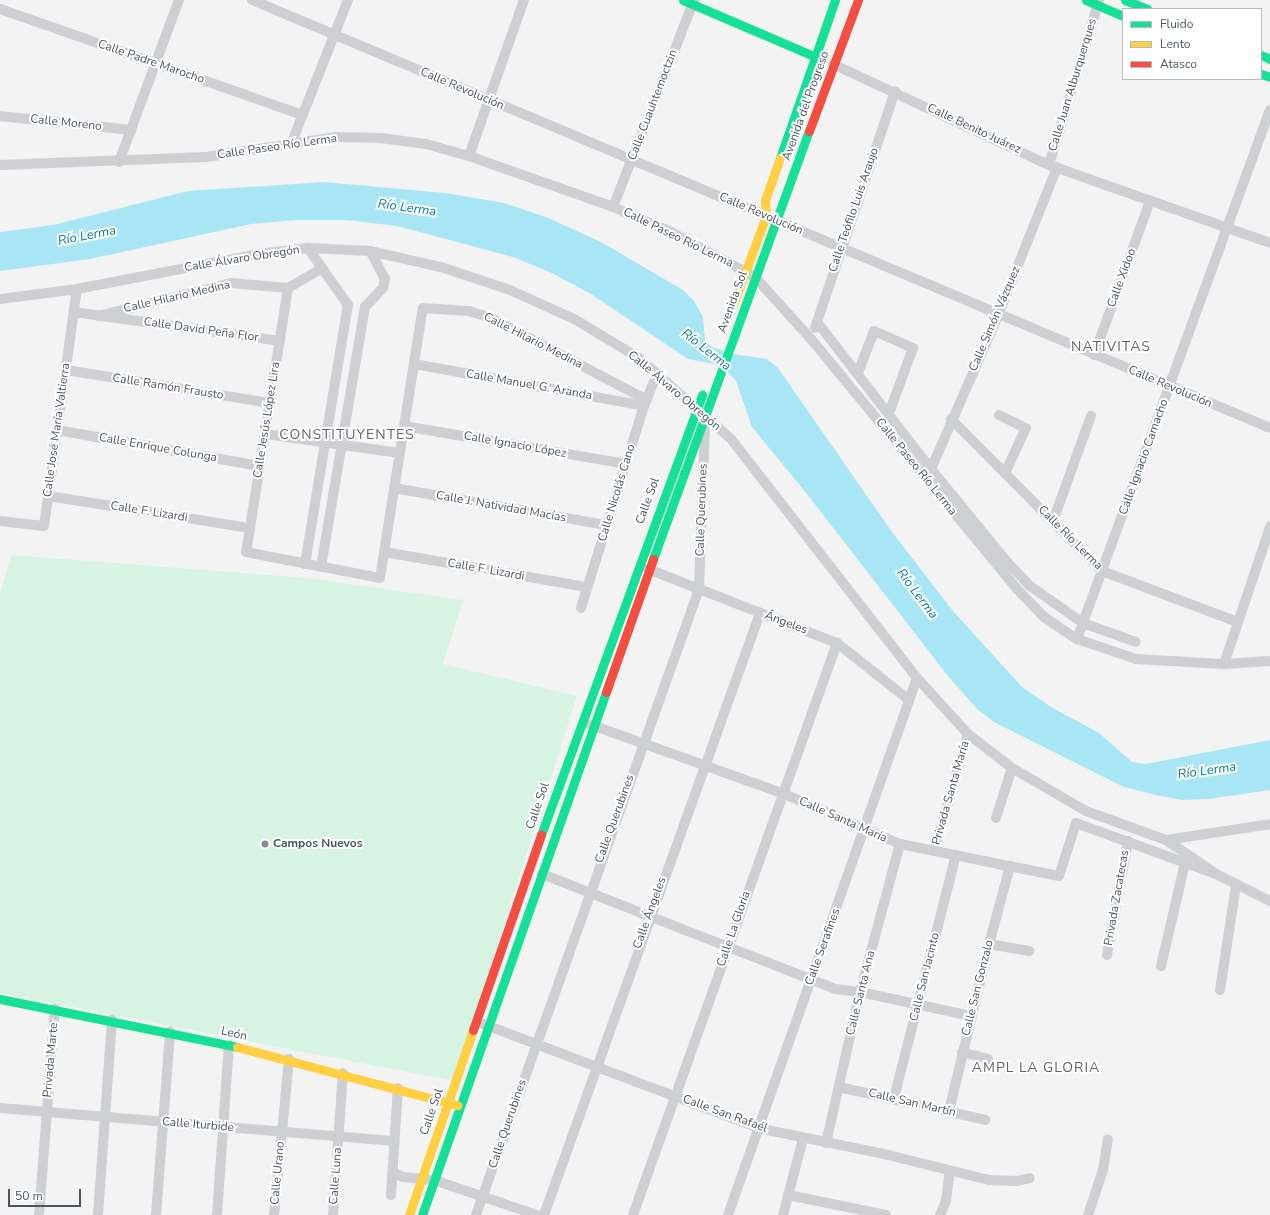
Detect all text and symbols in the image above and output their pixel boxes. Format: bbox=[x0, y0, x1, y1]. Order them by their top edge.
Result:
legend bbox=[1122, 8, 1262, 80]
text: Fluido bbox=[1160, 16, 1193, 32]
street label: Calle Juan Alburquerques bbox=[1046, 17, 1100, 153]
text: Lento bbox=[1160, 36, 1190, 52]
street label: Calle Padre Marocho bbox=[96, 37, 206, 87]
street label: Calle Cuauhtemoctzin bbox=[625, 47, 681, 163]
street label: Avenida del Progreso bbox=[779, 49, 833, 163]
text: Atasco bbox=[1160, 56, 1197, 72]
street label: Calle Revolución bbox=[418, 65, 506, 113]
street label: Calle Benito Juárez bbox=[925, 101, 1023, 157]
street label: Calle Moreno bbox=[30, 112, 102, 134]
street label: Calle Paseo Río Lerma bbox=[216, 131, 338, 163]
street label: Calle Teófilo Luis Araujo bbox=[826, 146, 882, 274]
street label: Calle Revolución bbox=[717, 190, 805, 238]
water label: Río Lerma bbox=[377, 196, 437, 220]
street label: Calle Paseo Río Lerma bbox=[621, 205, 735, 271]
water label: Río Lerma bbox=[57, 223, 117, 249]
street label: Calle Álvaro Obregón bbox=[183, 243, 301, 275]
street label: Calle Xidoo bbox=[1105, 247, 1139, 309]
street label: Calle Simón Vázquez bbox=[966, 264, 1024, 374]
street label: Avenida Sol bbox=[715, 269, 751, 335]
street label: Calle Hilario Medina bbox=[122, 278, 232, 316]
street label: Calle Hilario Medina bbox=[481, 310, 585, 372]
street label: Calle David Peña Flor bbox=[143, 315, 259, 345]
water label: Río Lerma bbox=[678, 326, 734, 374]
district label: NATIVITAS bbox=[1071, 339, 1151, 355]
street label: Calle Álvaro Obregón bbox=[625, 348, 723, 434]
street label: Calle Jesús López Lira bbox=[251, 361, 283, 479]
street label: Calle José María Valtierra bbox=[40, 362, 74, 498]
street label: Calle Revolución bbox=[1126, 363, 1214, 411]
street label: Calle Manuel G. Aranda bbox=[465, 367, 593, 403]
street label: Calle Ramón Frausto bbox=[111, 371, 225, 403]
street label: Calle Ignacio Camacho bbox=[1116, 397, 1172, 517]
street label: Calle Paseo Río Lerma bbox=[872, 416, 960, 518]
district label: CONSTITUYENTES bbox=[279, 427, 415, 443]
street label: Calle Ignacio López bbox=[462, 429, 568, 461]
street label: Calle Enrique Colunga bbox=[98, 431, 218, 465]
street label: Calle Nicolás Cano bbox=[595, 443, 639, 543]
street label: Calle Querubines bbox=[693, 463, 711, 557]
street label: Calle Sol bbox=[633, 476, 663, 526]
street label: Calle J. Natividad Macías bbox=[435, 488, 567, 526]
street label: Calle F. Lizardi bbox=[109, 499, 189, 525]
street label: Calle Río Lerma bbox=[1035, 503, 1105, 573]
street label: Calle F. Lizardi bbox=[446, 556, 526, 584]
water label: Río Lerma bbox=[893, 566, 941, 622]
street label: Ángeles bbox=[763, 608, 809, 638]
street label: Privada Santa María bbox=[929, 739, 973, 847]
water label: Río Lerma bbox=[1177, 759, 1237, 783]
street label: Calle Querubines bbox=[592, 773, 638, 865]
street label: Calle Sol bbox=[523, 781, 553, 831]
street label: Calle Santa María bbox=[797, 794, 889, 846]
place label: Campos Nuevos bbox=[273, 837, 363, 851]
marker: Campos Nuevos bbox=[260, 839, 270, 849]
street label: Privada Zacatecas bbox=[1102, 849, 1132, 947]
street label: Calle Ángeles bbox=[630, 875, 670, 951]
street label: Calle La Gloria bbox=[714, 889, 754, 969]
street label: Calle Serafines bbox=[802, 907, 844, 987]
street label: Calle San Jacinto bbox=[907, 931, 943, 1023]
street label: Calle San Gonzalo bbox=[959, 938, 997, 1038]
street label: Calle Santa Ana bbox=[844, 949, 878, 1037]
street label: Privada Marte bbox=[41, 1022, 61, 1098]
street label: León bbox=[220, 1024, 248, 1044]
district label: AMPL LA GLORIA bbox=[972, 1060, 1100, 1076]
street label: Calle Querubines bbox=[486, 1078, 530, 1170]
street label: Calle San Martín bbox=[867, 1086, 957, 1120]
street label: Calle Sol bbox=[417, 1087, 447, 1137]
street label: Calle San Rafaél bbox=[681, 1092, 769, 1136]
street label: Calle Iturbide bbox=[161, 1115, 235, 1135]
street label: Calle Urano bbox=[268, 1141, 288, 1205]
street label: Calle Luna bbox=[327, 1147, 345, 1205]
scale bar bbox=[10, 1181, 83, 1207]
text: 50 m bbox=[15, 1188, 43, 1204]

